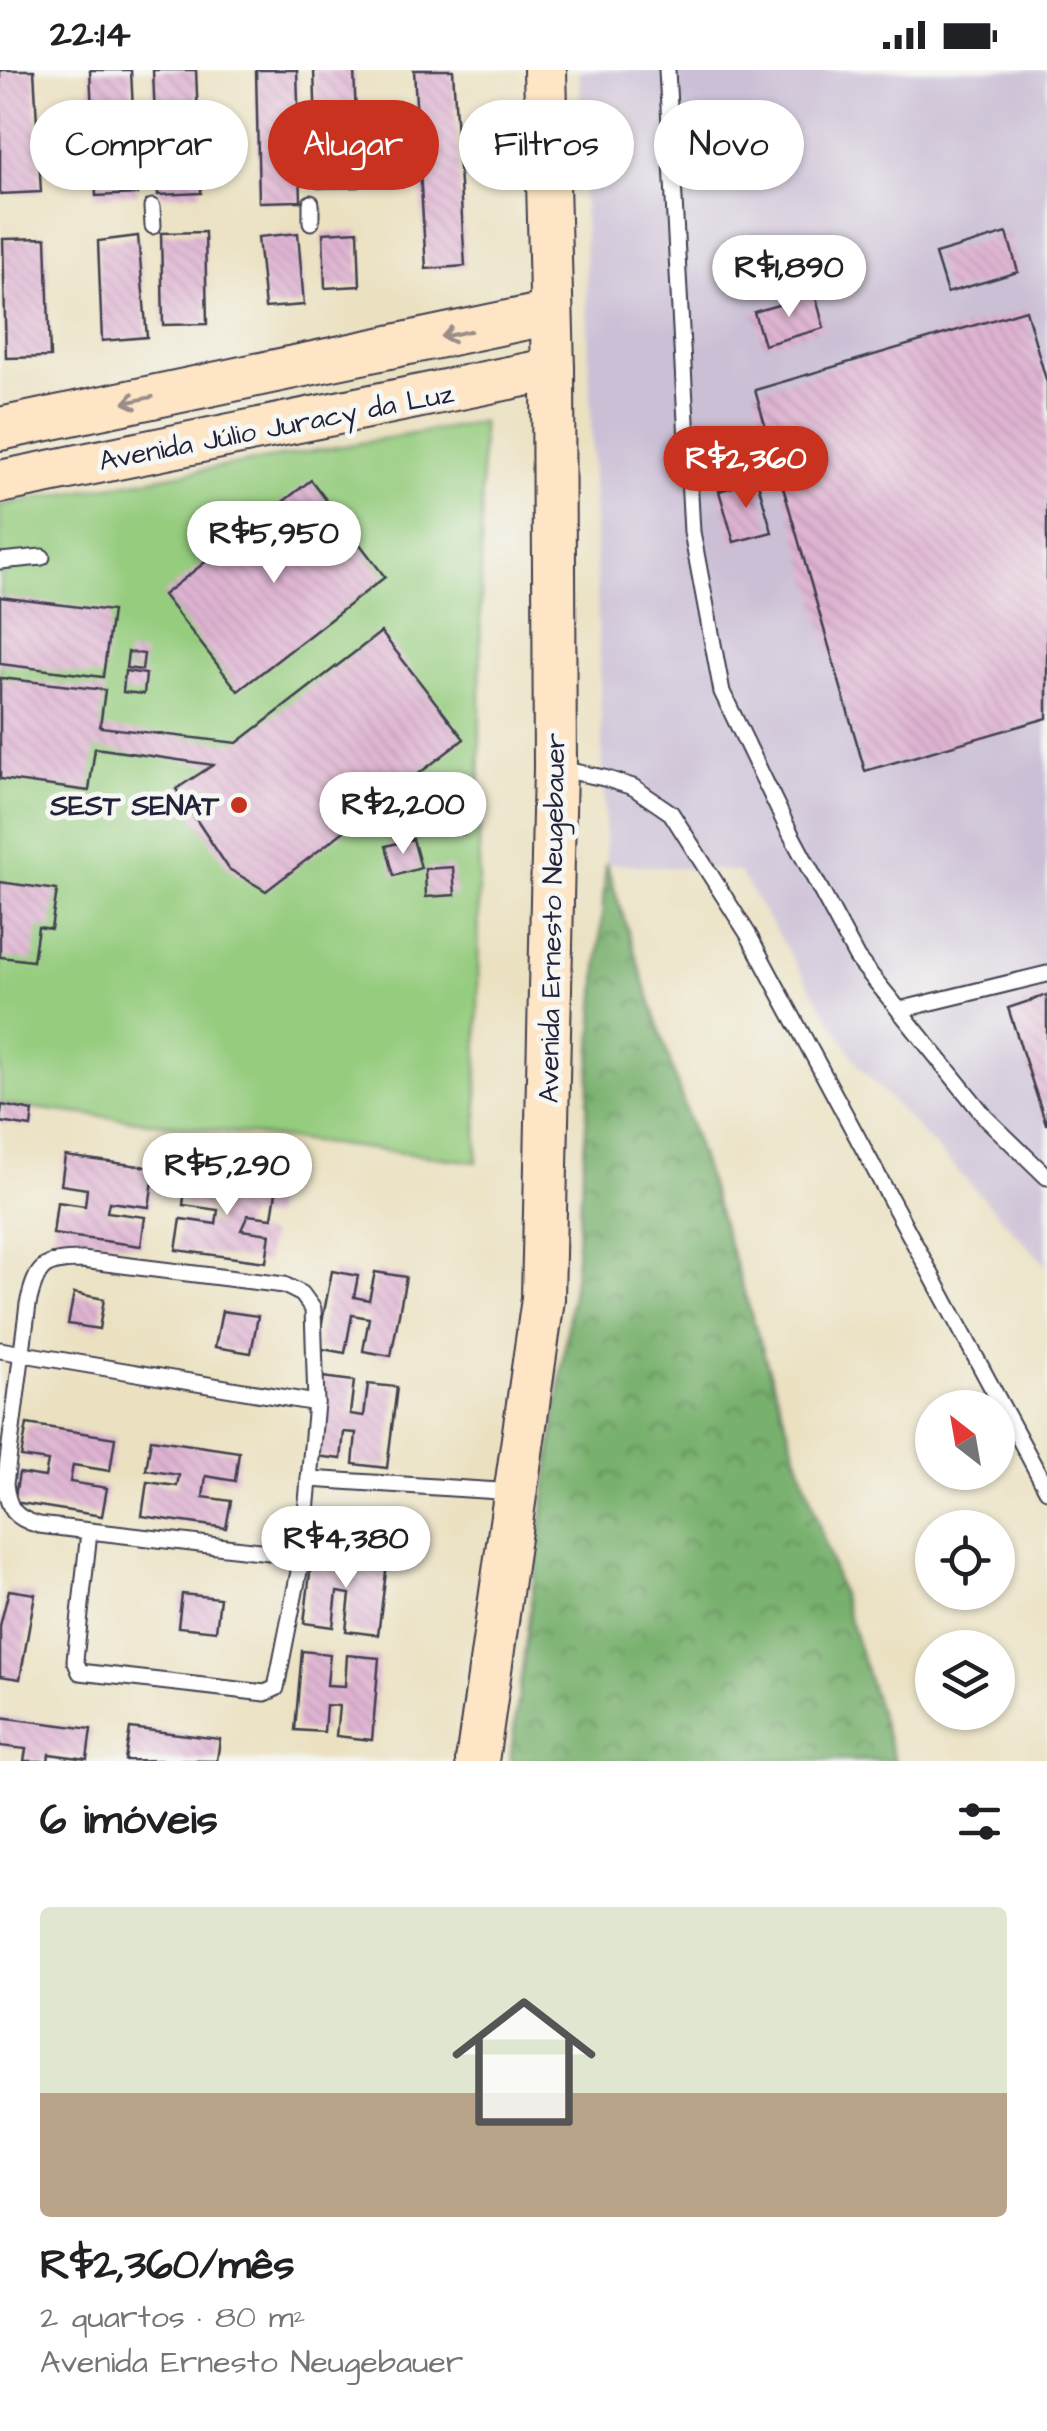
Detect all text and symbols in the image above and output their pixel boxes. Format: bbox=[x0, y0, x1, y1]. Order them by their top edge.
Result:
text: 22:14 bbox=[50, 9, 131, 61]
chip: Comprar bbox=[30, 100, 248, 190]
chip: Alugar bbox=[268, 100, 439, 190]
chip: Filtros bbox=[459, 100, 634, 190]
chip: Novo bbox=[654, 100, 804, 190]
pin: R$1,890 bbox=[697, 235, 881, 320]
text: R$1,890 bbox=[734, 245, 844, 290]
one-way arrow bbox=[441, 326, 473, 344]
street label: Avenida Júlio Juracy da Luz bbox=[96, 374, 458, 483]
one-way arrow bbox=[123, 392, 155, 411]
pin: R$2,360 bbox=[654, 426, 838, 511]
text: R$2,360 bbox=[685, 436, 807, 481]
pin: R$5,950 bbox=[182, 501, 366, 586]
text: R$5,950 bbox=[209, 511, 339, 556]
street label: Avenida Ernesto Neugebauer bbox=[530, 732, 576, 1104]
pin: R$2,200 bbox=[311, 772, 495, 857]
text: R$2,200 bbox=[341, 782, 465, 827]
place label: SEST SENAT bbox=[49, 787, 220, 826]
marker: SEST SENAT bbox=[228, 794, 250, 816]
pin: R$5,290 bbox=[135, 1133, 319, 1218]
text: R$5,290 bbox=[164, 1143, 290, 1188]
north arrow bbox=[915, 1390, 1015, 1490]
map controls bbox=[915, 1390, 1015, 1730]
pin: R$4,380 bbox=[254, 1506, 438, 1591]
button: locate bbox=[915, 1510, 1015, 1610]
text: R$4,380 bbox=[283, 1516, 409, 1561]
button: layers bbox=[915, 1630, 1015, 1730]
text: 6 imóveis bbox=[40, 1792, 218, 1850]
icon: filters bbox=[952, 1794, 1007, 1849]
icon: home bbox=[434, 1972, 614, 2152]
text: R$2,360/mês bbox=[40, 2237, 295, 2295]
text: 2 quartos · 80 m² bbox=[40, 2295, 306, 2340]
text: Avenida Ernesto Neugebauer bbox=[40, 2340, 463, 2385]

